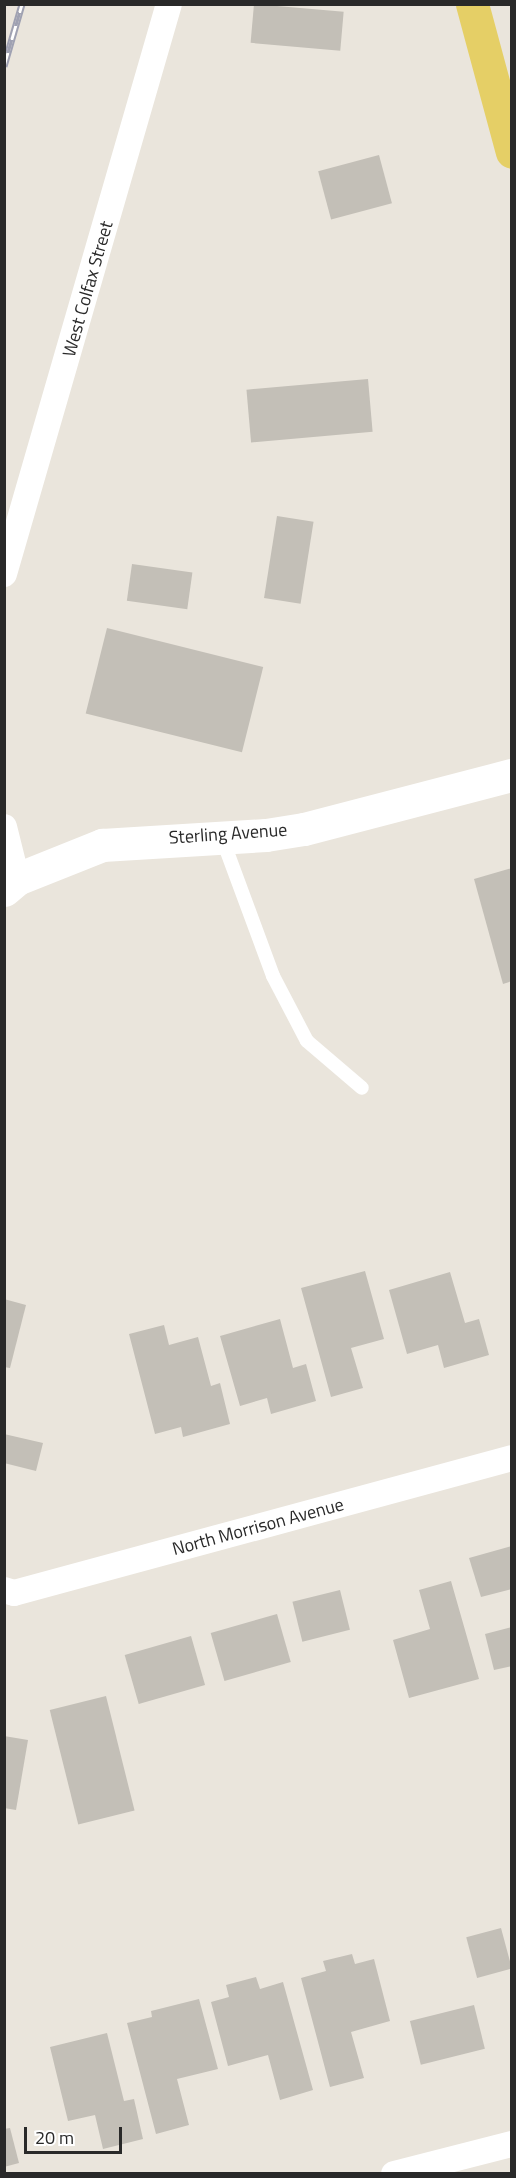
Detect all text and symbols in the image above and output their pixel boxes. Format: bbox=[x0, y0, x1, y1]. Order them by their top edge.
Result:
street label: West Colfax Street bbox=[58, 219, 118, 359]
street label: Sterling Avenue bbox=[168, 819, 288, 849]
street label: North Morrison Avenue bbox=[170, 1494, 346, 1560]
scale bar bbox=[27, 2115, 124, 2153]
text: 20 m bbox=[35, 2124, 74, 2151]

